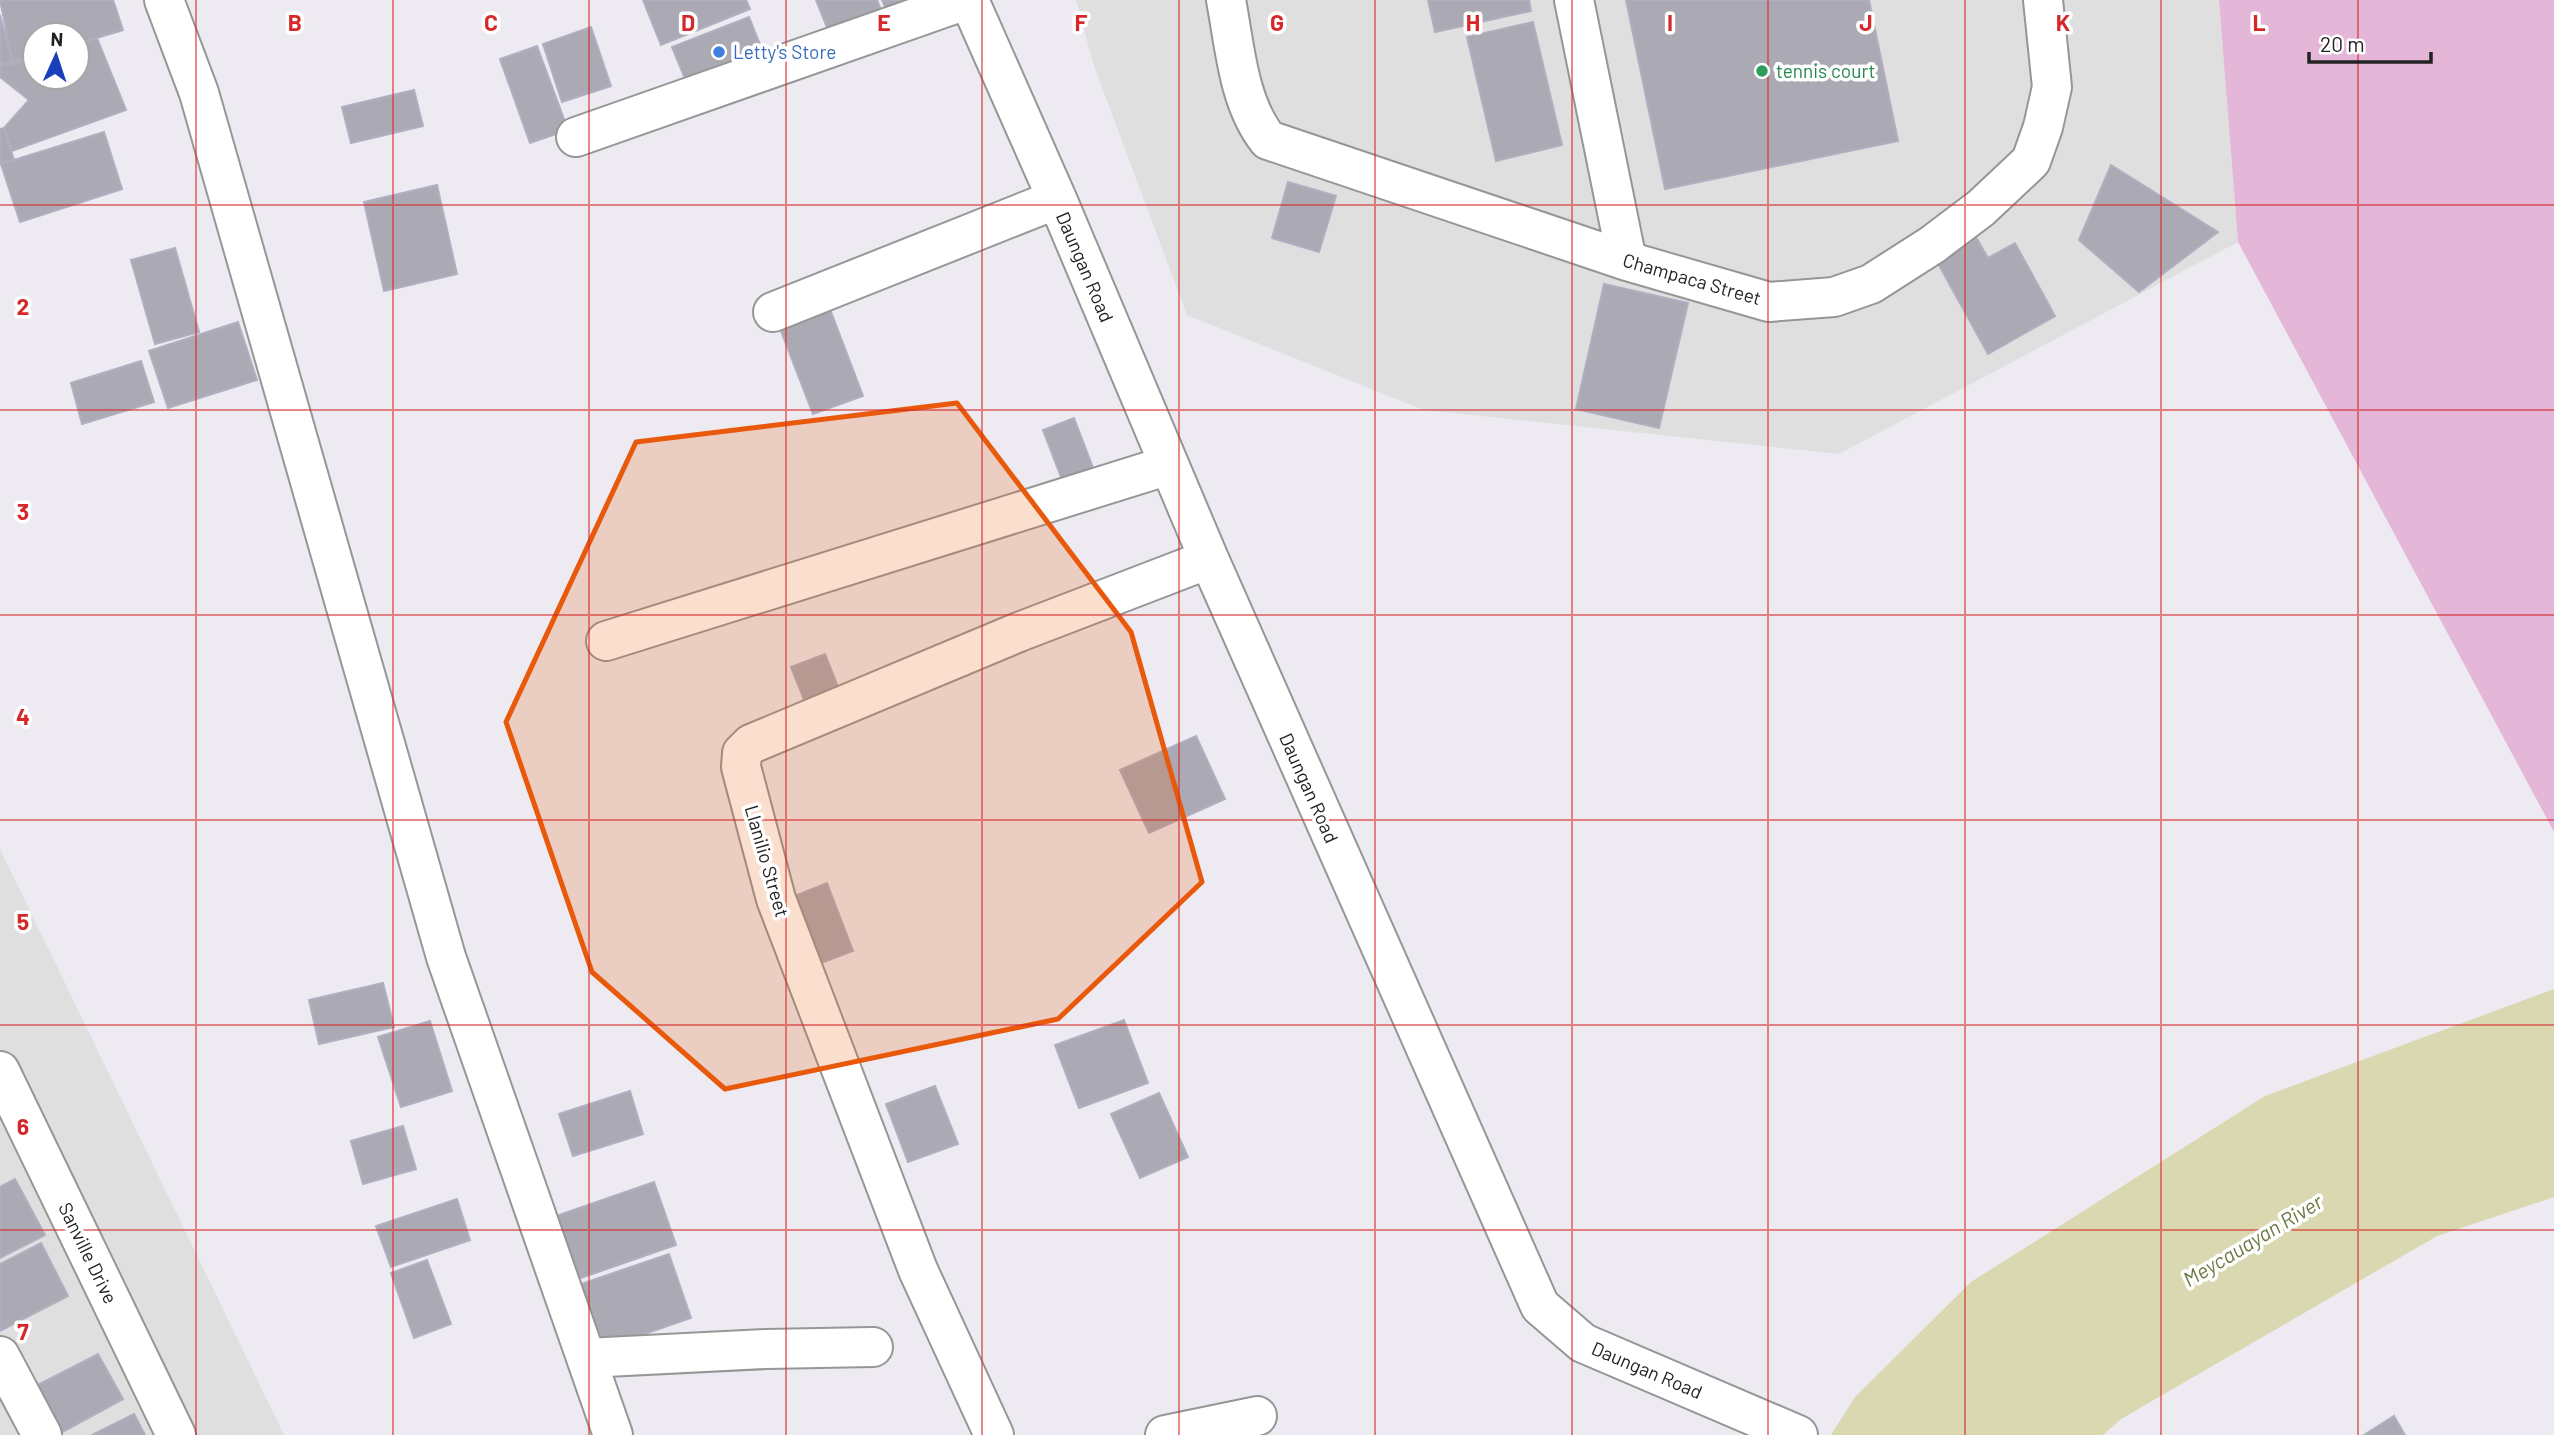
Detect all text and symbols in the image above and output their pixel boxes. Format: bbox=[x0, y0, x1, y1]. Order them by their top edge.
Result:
text: B bbox=[288, 8, 302, 36]
text: C bbox=[484, 8, 498, 36]
text: D bbox=[681, 8, 695, 36]
text: E bbox=[877, 8, 891, 36]
text: F bbox=[1075, 8, 1088, 36]
text: G bbox=[1270, 8, 1284, 36]
text: H bbox=[1466, 8, 1480, 36]
text: I bbox=[1667, 8, 1673, 36]
text: J bbox=[1859, 8, 1873, 36]
text: K bbox=[2056, 8, 2070, 36]
text: L bbox=[2252, 8, 2266, 36]
north arrow bbox=[21, 21, 91, 91]
scale bar bbox=[2309, 21, 2432, 65]
text: N bbox=[50, 27, 64, 50]
text: 20 m bbox=[2320, 31, 2365, 56]
place label: Letty's Store bbox=[733, 40, 836, 63]
marker: Letty's Store bbox=[711, 44, 727, 60]
place label: tennis court bbox=[1776, 59, 1875, 82]
marker: tennis court bbox=[1754, 63, 1770, 79]
street label: Daungan Road bbox=[1052, 208, 1119, 325]
street label: Champaca Street bbox=[1620, 248, 1764, 309]
text: 2 bbox=[17, 292, 29, 320]
text: 3 bbox=[17, 497, 29, 525]
text: 4 bbox=[16, 702, 30, 730]
street label: Daungan Road bbox=[1275, 729, 1344, 846]
street label: Llanilio Street bbox=[741, 802, 794, 919]
text: 5 bbox=[17, 907, 29, 935]
text: 6 bbox=[17, 1112, 29, 1140]
water label: Meycauayan River bbox=[2178, 1188, 2327, 1291]
street label: Sanville Drive bbox=[54, 1198, 123, 1307]
text: 7 bbox=[17, 1317, 29, 1345]
street label: Daungan Road bbox=[1589, 1336, 1706, 1403]

